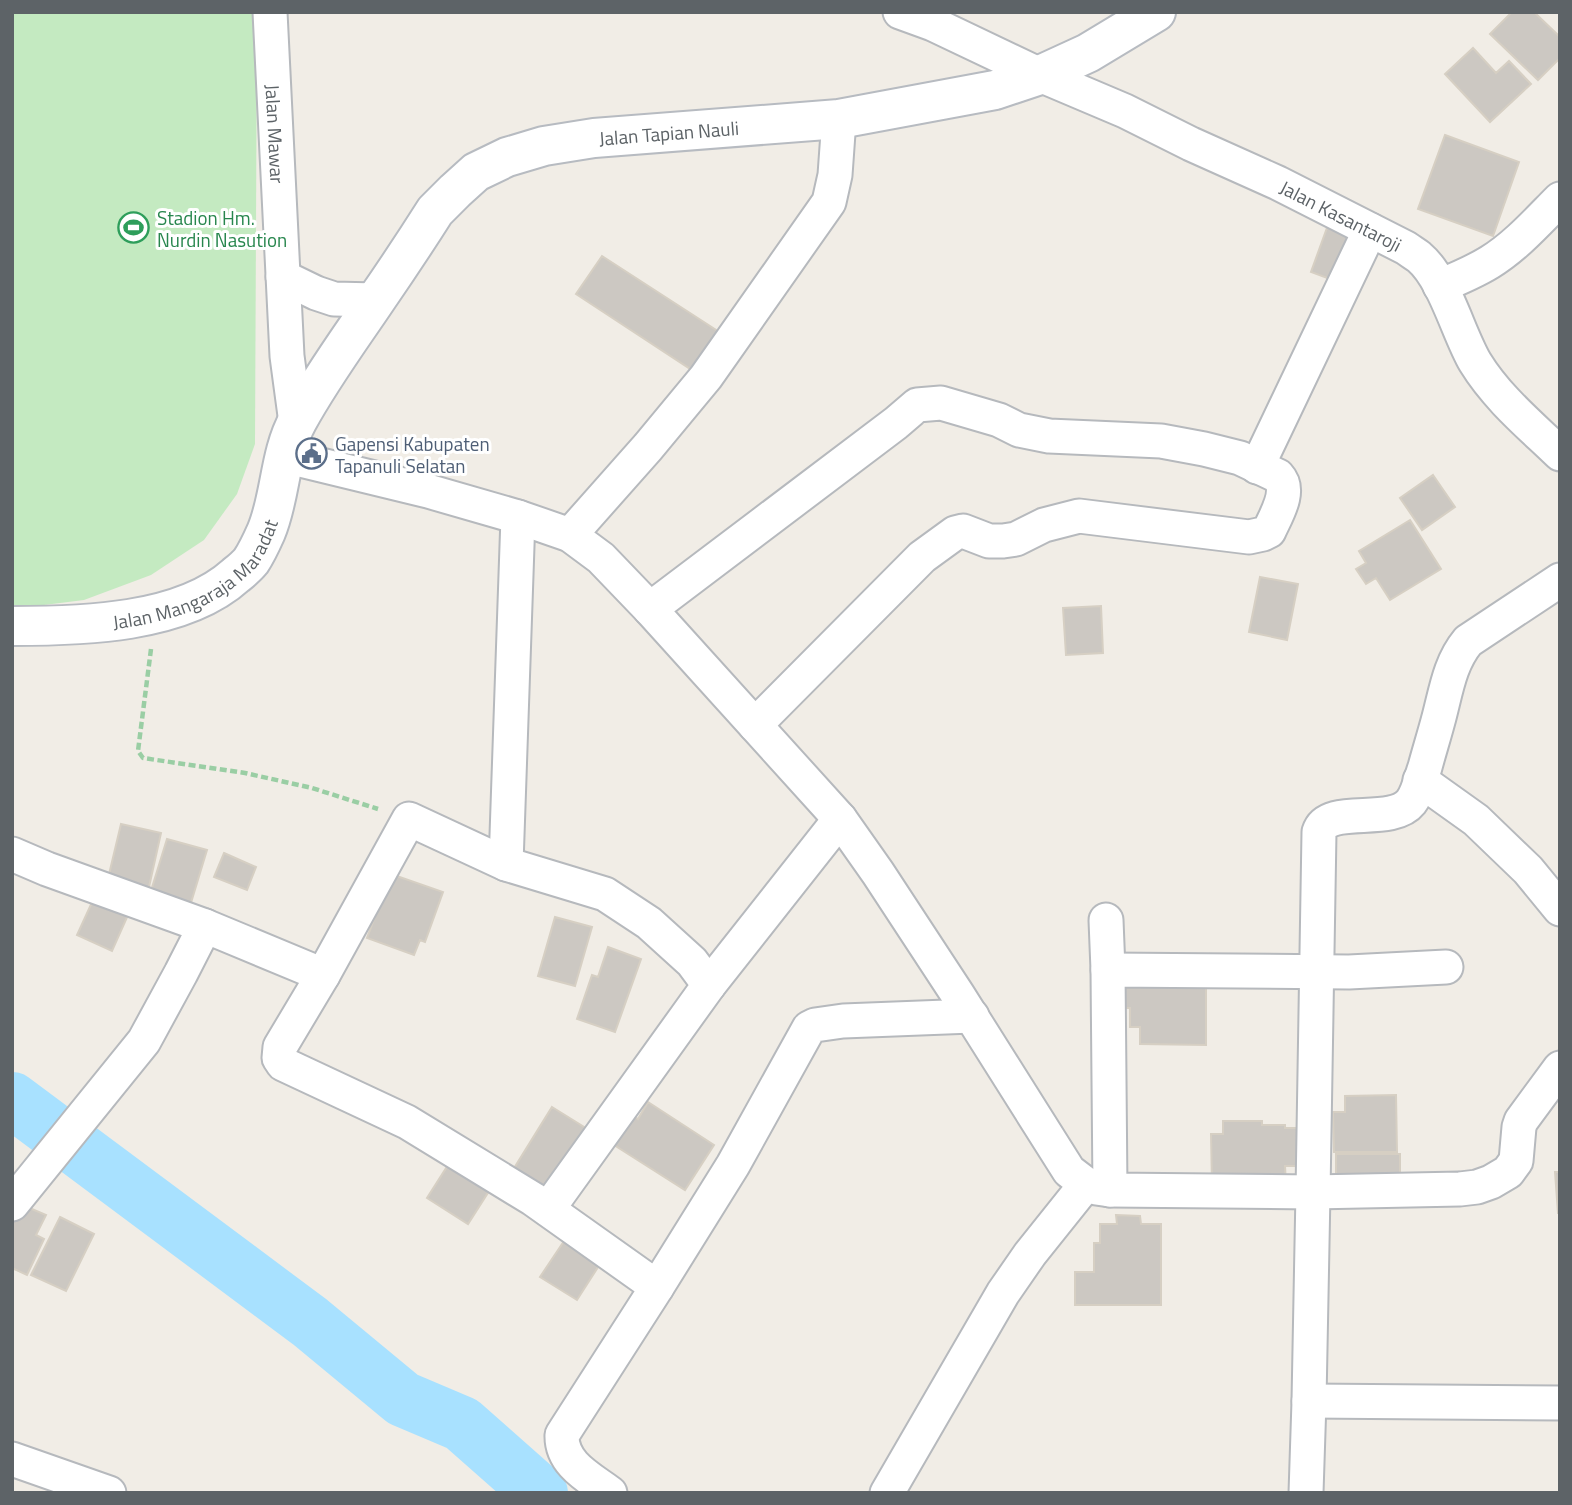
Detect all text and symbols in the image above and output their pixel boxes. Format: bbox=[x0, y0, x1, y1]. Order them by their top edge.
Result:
street label: Jalan Mawar bbox=[259, 84, 293, 185]
street label: Jalan Tapian Nauli bbox=[598, 112, 740, 152]
street label: Jalan Kasantaroji bbox=[1275, 172, 1407, 258]
place label: Stadion Hm. Nurdin Nasution bbox=[157, 203, 287, 254]
sports icon: Stadion Hm. Nurdin Nasution bbox=[117, 211, 151, 245]
place label: Gapensi Kabupaten Tapanuli Selatan bbox=[335, 429, 490, 480]
public building icon: Gapensi Kabupaten Tapanuli Selatan bbox=[295, 437, 329, 471]
street label: Jalan Mangaraja Maradat bbox=[111, 515, 284, 636]

